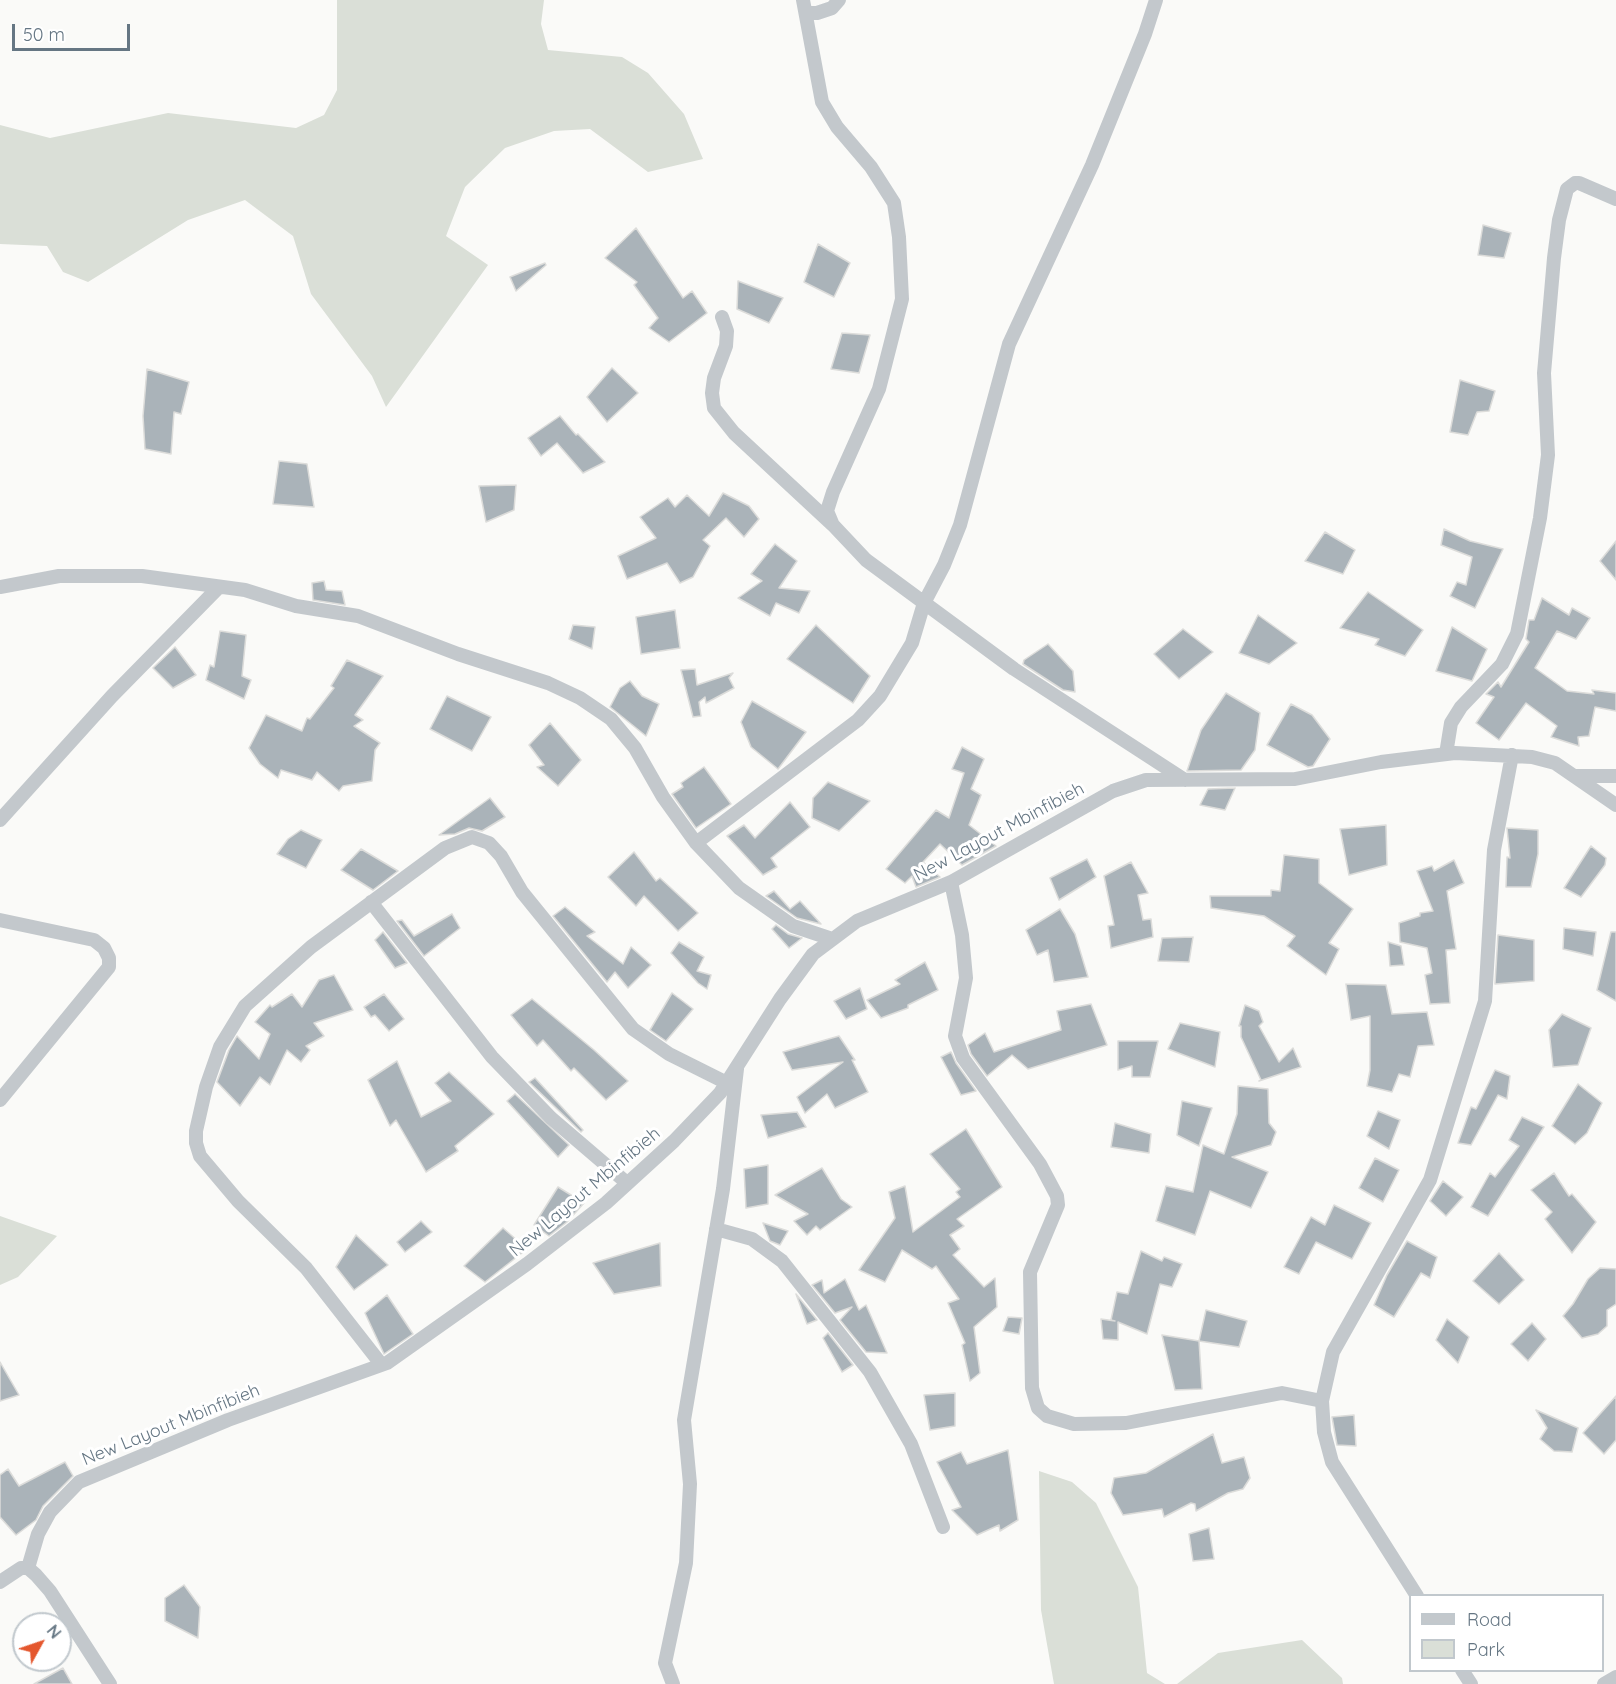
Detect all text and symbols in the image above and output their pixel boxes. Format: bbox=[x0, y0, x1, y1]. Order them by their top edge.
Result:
scale bar bbox=[15, 12, 134, 50]
text: 50 m bbox=[23, 23, 65, 46]
street label: New Layout Mbinfibieh bbox=[910, 778, 1088, 886]
street label: New Layout Mbinfibieh bbox=[505, 1123, 665, 1261]
street label: New Layout Mbinfibieh bbox=[79, 1379, 263, 1471]
legend bbox=[1409, 1594, 1604, 1672]
text: Road bbox=[1467, 1608, 1512, 1631]
north arrow bbox=[12, 1612, 72, 1672]
text: N bbox=[43, 1621, 66, 1643]
text: Park bbox=[1467, 1638, 1505, 1661]

